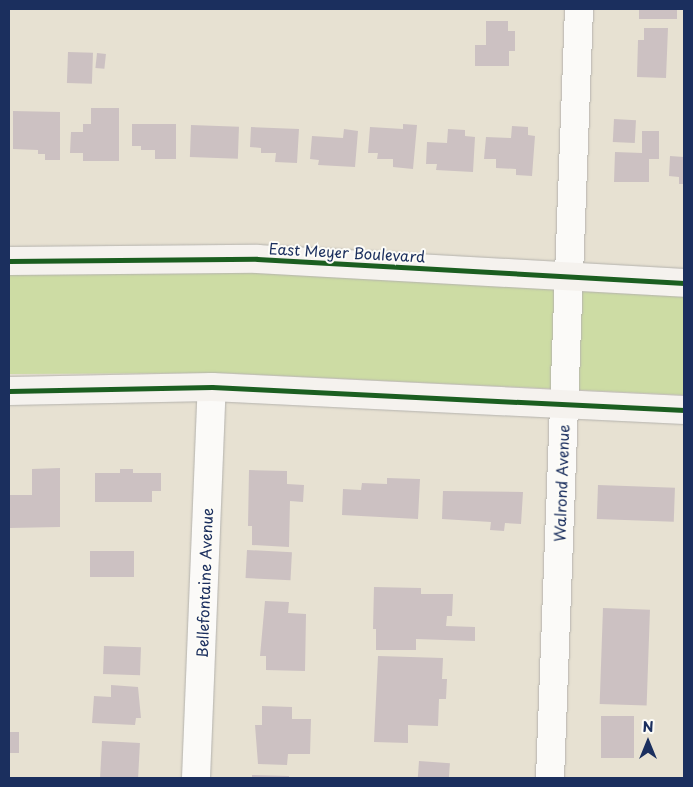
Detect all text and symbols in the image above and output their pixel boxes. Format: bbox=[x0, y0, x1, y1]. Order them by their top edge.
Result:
street label: East Meyer Boulevard bbox=[268, 239, 426, 265]
street label: Walrond Avenue bbox=[550, 424, 572, 542]
street label: Bellefontaine Avenue bbox=[192, 507, 216, 659]
text: N bbox=[642, 716, 654, 737]
north arrow bbox=[623, 717, 673, 767]

